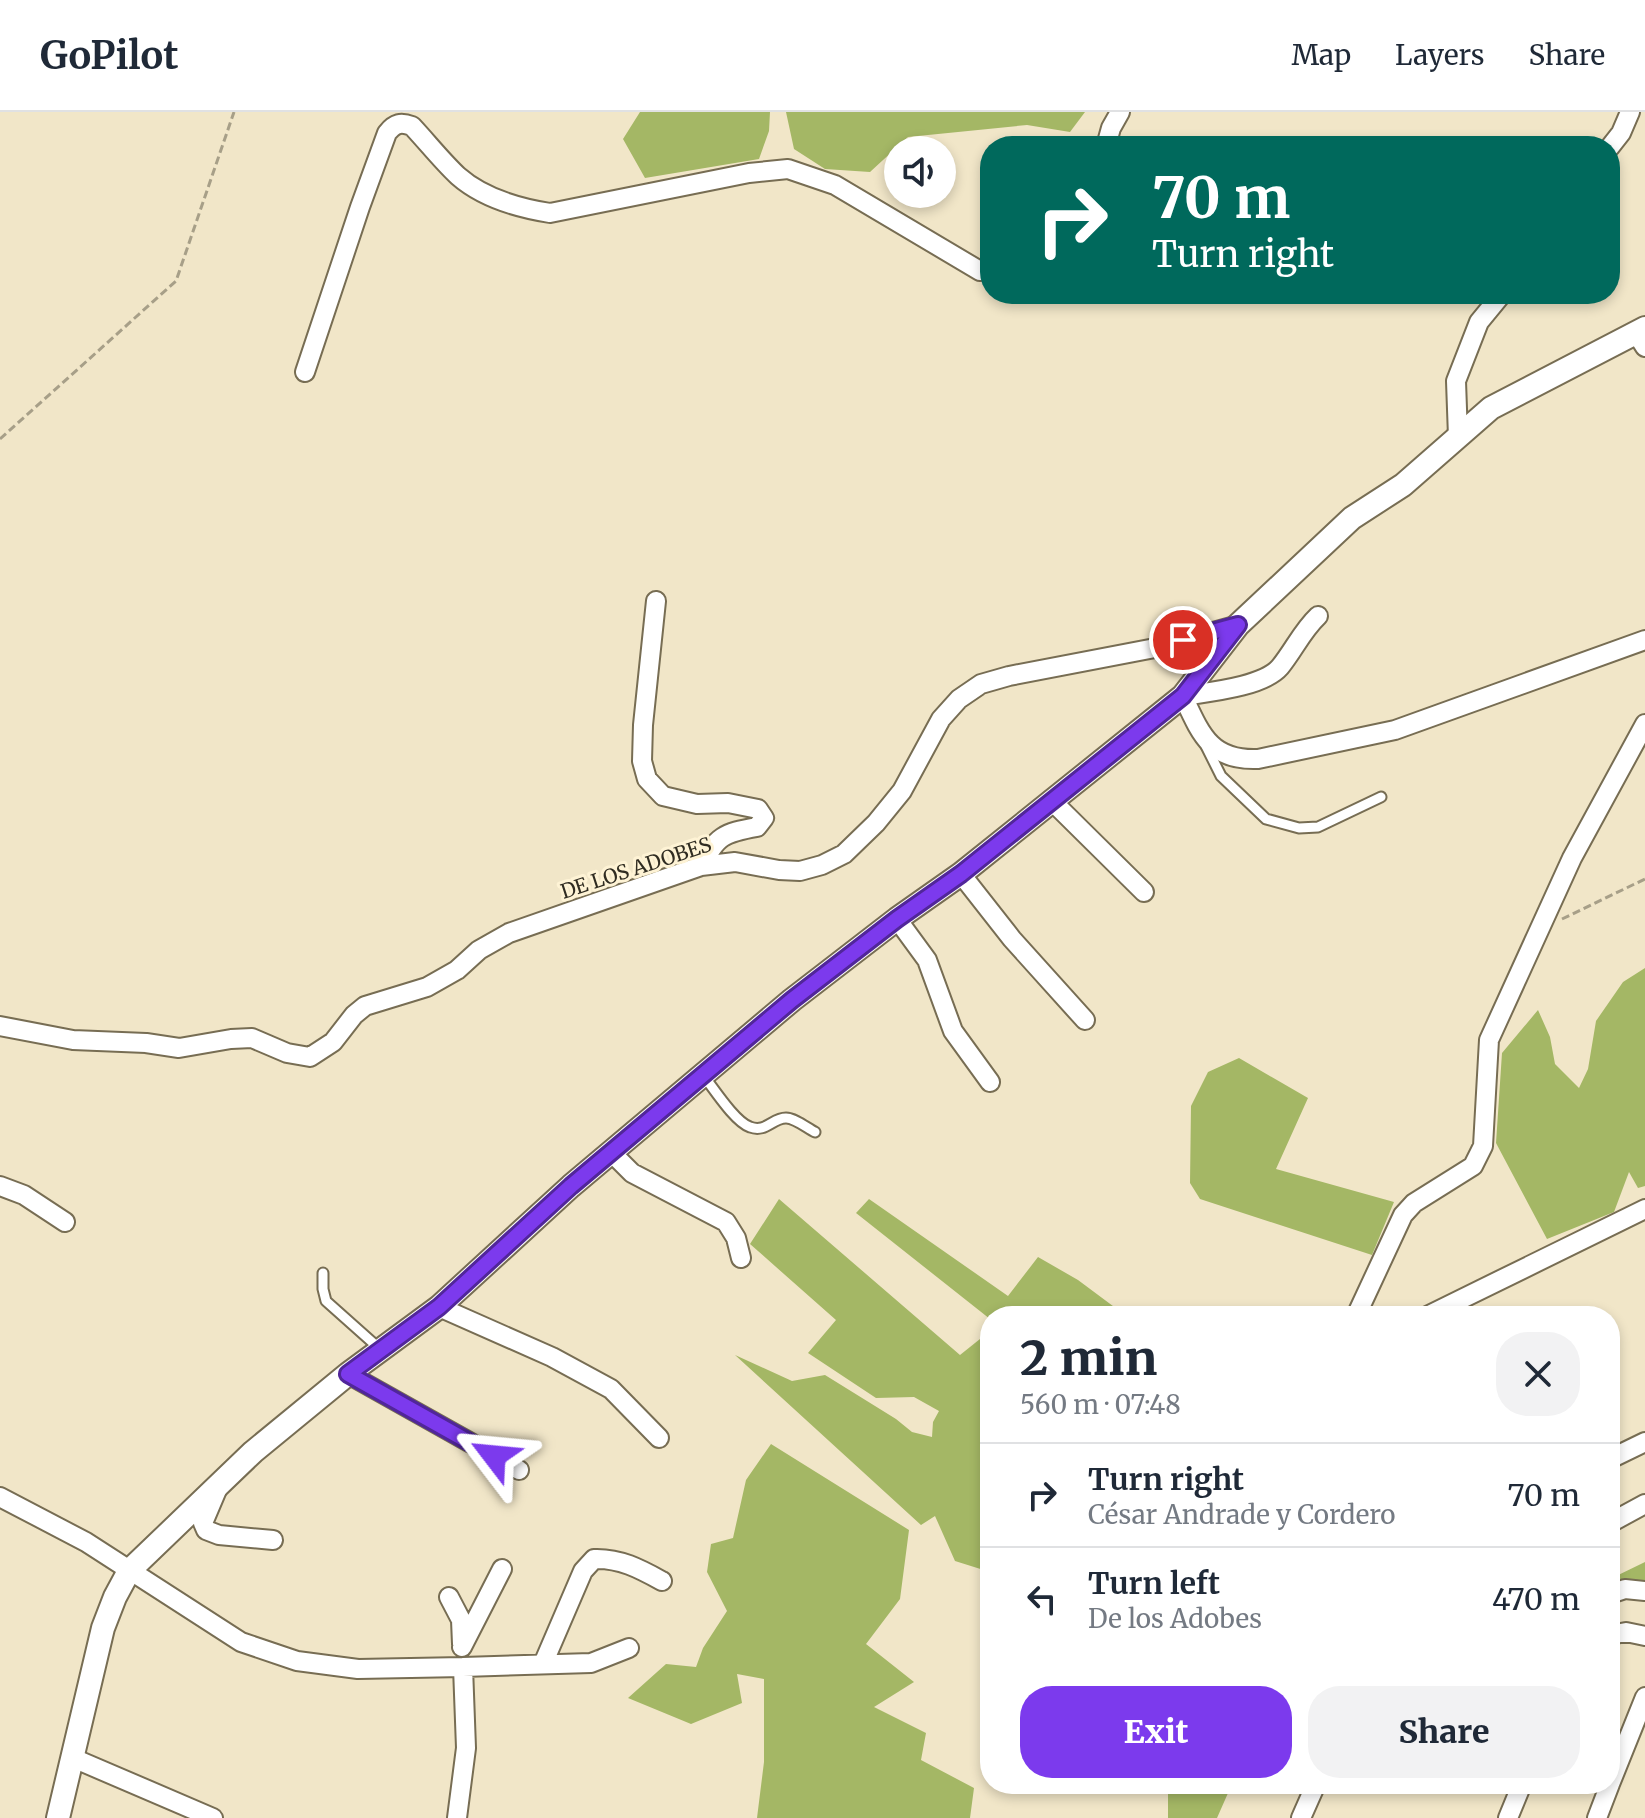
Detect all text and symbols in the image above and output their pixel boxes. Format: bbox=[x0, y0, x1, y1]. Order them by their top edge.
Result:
text: GoPilot bbox=[40, 32, 179, 79]
text: Map bbox=[1291, 37, 1351, 73]
text: Layers bbox=[1395, 37, 1484, 73]
text: Share bbox=[1528, 37, 1605, 73]
map controls bbox=[884, 136, 956, 208]
button: sound bbox=[884, 136, 956, 208]
text: 70 m bbox=[1152, 163, 1290, 233]
icon: right bbox=[1020, 168, 1124, 272]
text: Turn right bbox=[1152, 232, 1334, 277]
pin bbox=[1149, 606, 1217, 674]
icon: arrive bbox=[1161, 618, 1205, 662]
street label: DE LOS ADOBES bbox=[557, 831, 715, 904]
text: 2 min bbox=[1020, 1328, 1157, 1388]
button: close bbox=[1496, 1332, 1580, 1416]
text: 560 m · 07:48 bbox=[1020, 1388, 1181, 1421]
position arrow bbox=[452, 1414, 536, 1498]
text: Turn right bbox=[1088, 1460, 1244, 1498]
icon: right bbox=[1020, 1473, 1064, 1517]
text: 70 m bbox=[1507, 1476, 1580, 1514]
text: César Andrade y Cordero bbox=[1088, 1498, 1395, 1531]
text: Turn left bbox=[1088, 1564, 1220, 1602]
icon: left bbox=[1020, 1577, 1064, 1621]
text: 470 m bbox=[1492, 1580, 1580, 1618]
text: De los Adobes bbox=[1088, 1602, 1262, 1635]
button: Exit bbox=[1020, 1686, 1292, 1778]
button: Share bbox=[1308, 1686, 1580, 1778]

